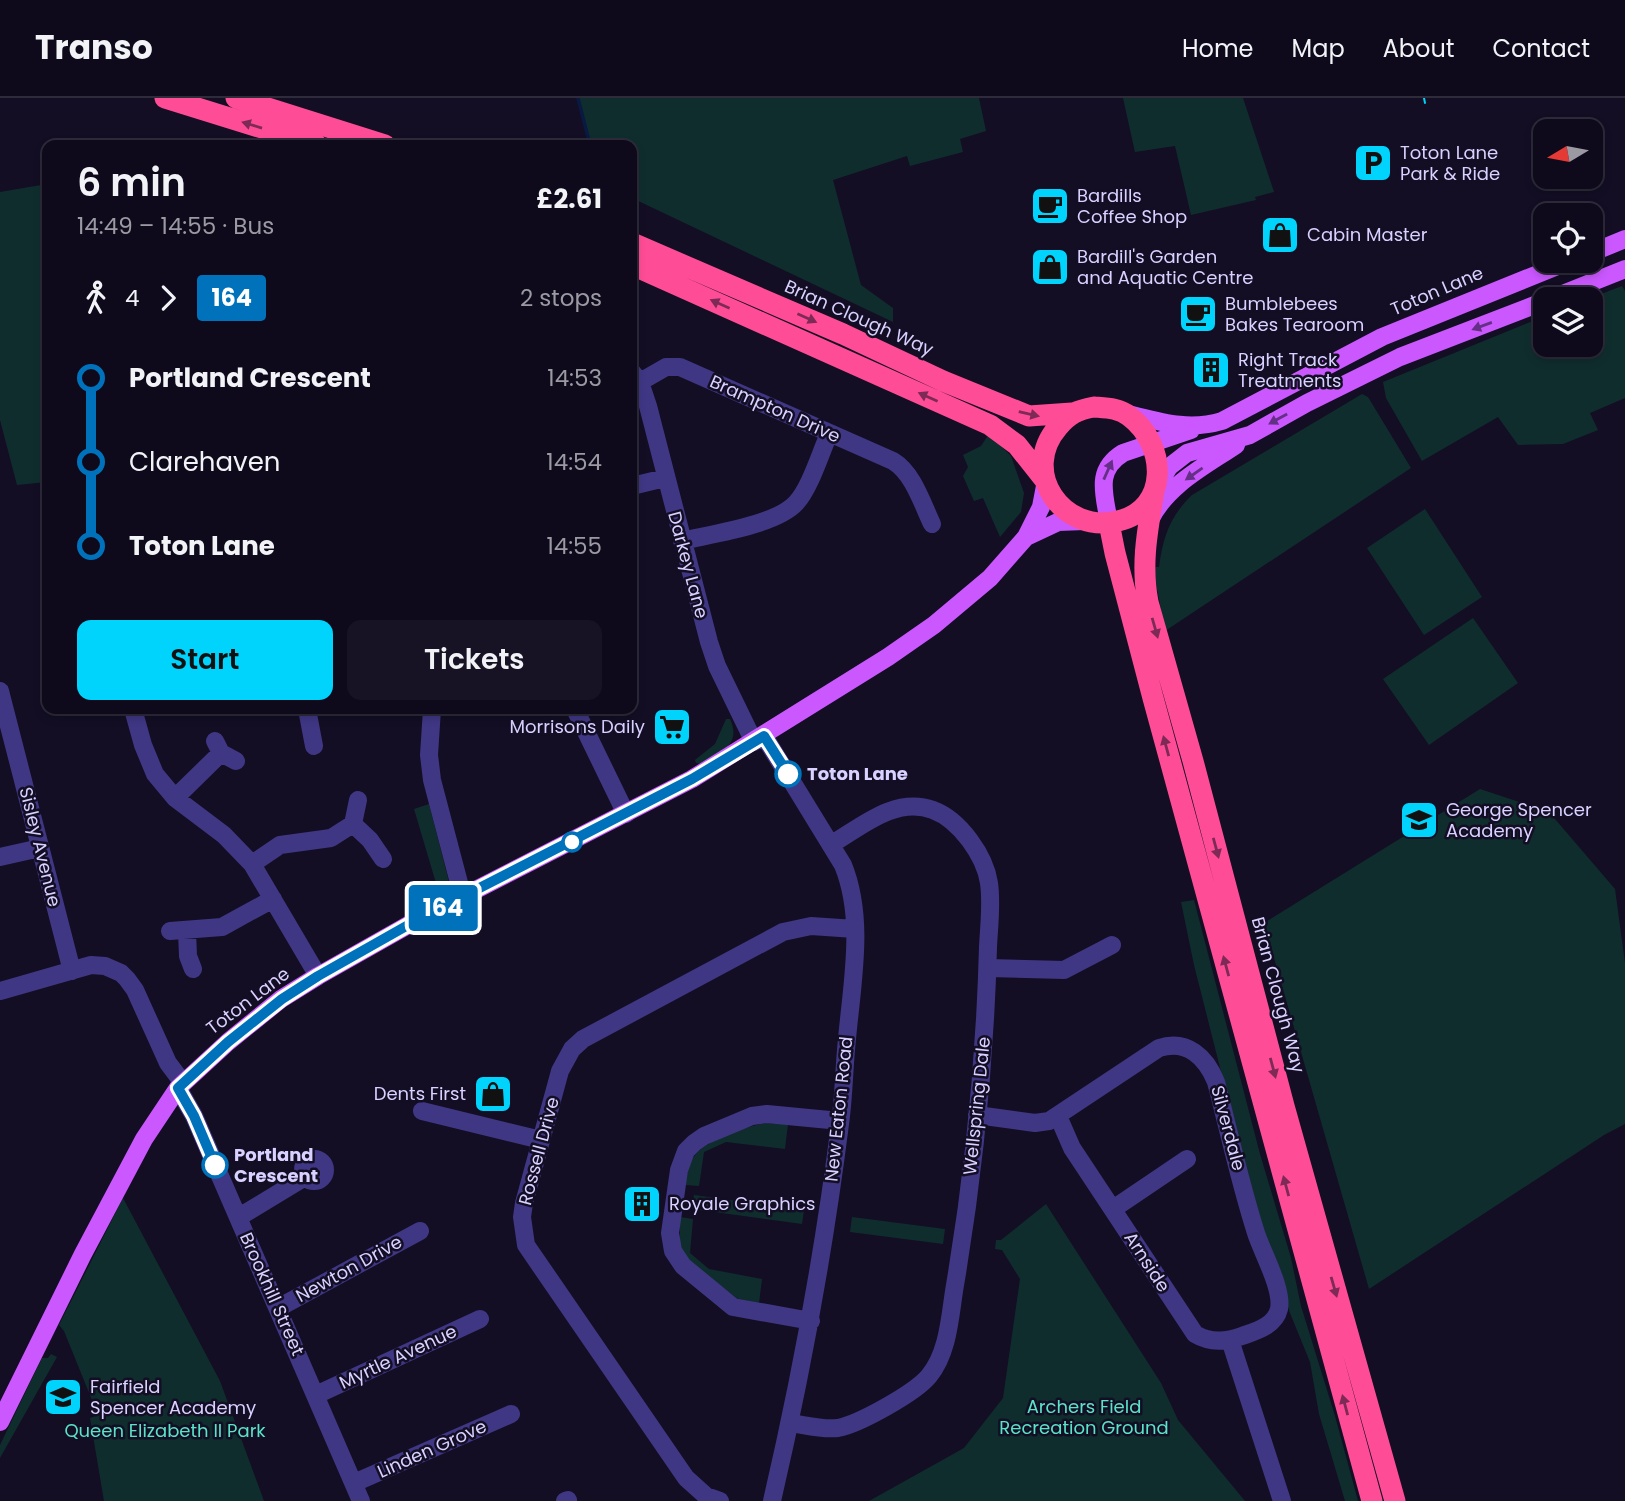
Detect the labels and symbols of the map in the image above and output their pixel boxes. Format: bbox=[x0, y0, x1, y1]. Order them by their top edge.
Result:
one-way arrow bbox=[242, 119, 263, 130]
north arrow bbox=[1533, 119, 1603, 189]
place label: Toton Lane Park & Ride bbox=[1400, 140, 1500, 186]
parking icon: Toton Lane Park & Ride bbox=[1352, 142, 1394, 184]
place label: Bardills Coffee Shop bbox=[1077, 183, 1187, 229]
cafe icon: Bardills Coffee Shop bbox=[1029, 185, 1071, 227]
shop icon: Cabin Master bbox=[1259, 214, 1301, 256]
place label: Cabin Master bbox=[1307, 222, 1428, 247]
place label: Bardill's Garden and Aquatic Centre bbox=[1077, 244, 1253, 290]
shop icon: Bardill's Garden and Aquatic Centre bbox=[1029, 246, 1071, 288]
street label: Toton Lane bbox=[1387, 260, 1487, 321]
street label: Brian Clough Way bbox=[781, 274, 938, 362]
place label: Bumblebees Bakes Tearoom bbox=[1225, 291, 1364, 337]
cafe icon: Bumblebees Bakes Tearoom bbox=[1177, 293, 1219, 335]
one-way arrow bbox=[710, 298, 730, 310]
one-way arrow bbox=[797, 313, 818, 324]
one-way arrow bbox=[1471, 320, 1492, 331]
place label: Right Track Treatments bbox=[1238, 347, 1342, 393]
building icon: Right Track Treatments bbox=[1190, 349, 1232, 391]
street label: Brampton Drive bbox=[706, 369, 844, 448]
one-way arrow bbox=[917, 391, 938, 402]
one-way arrow bbox=[1018, 408, 1040, 419]
one-way arrow bbox=[1269, 413, 1288, 425]
one-way arrow bbox=[1103, 460, 1114, 481]
one-way arrow bbox=[1184, 467, 1204, 480]
street label: Darkey Lane bbox=[662, 509, 715, 621]
one-way arrow bbox=[1151, 618, 1161, 639]
supermarket icon: Morrisons Daily bbox=[651, 706, 693, 748]
place label: Morrisons Daily bbox=[510, 714, 645, 739]
one-way arrow bbox=[1161, 736, 1171, 757]
marker: Toton Lane bbox=[775, 761, 801, 787]
place label: Toton Lane bbox=[807, 761, 908, 786]
street label: Sisley Avenue bbox=[14, 784, 67, 909]
place label: George Spencer Academy bbox=[1446, 797, 1592, 843]
school or university icon: George Spencer Academy bbox=[1398, 799, 1440, 841]
unlabelled marker bbox=[562, 832, 582, 852]
one-way arrow bbox=[1211, 837, 1222, 859]
line badge: 164 bbox=[403, 885, 483, 931]
street label: Brian Clough Way bbox=[1246, 914, 1311, 1076]
one-way arrow bbox=[1220, 955, 1231, 977]
street label: Toton Lane bbox=[201, 961, 294, 1040]
street label: New Eaton Road bbox=[818, 1035, 859, 1183]
street label: Wellspring Dale bbox=[957, 1035, 996, 1177]
one-way arrow bbox=[1269, 1058, 1279, 1079]
shop icon: Dents First bbox=[472, 1073, 514, 1115]
place label: Dents First bbox=[374, 1081, 466, 1106]
street label: Silverdale bbox=[1205, 1082, 1252, 1173]
street label: Rossell Drive bbox=[512, 1094, 565, 1208]
place label: Portland Crescent bbox=[234, 1142, 318, 1188]
marker: Portland Crescent bbox=[202, 1152, 228, 1178]
one-way arrow bbox=[1280, 1175, 1290, 1196]
building icon: Royale Graphics bbox=[621, 1183, 663, 1225]
place label: Royale Graphics bbox=[669, 1191, 815, 1216]
street label: Arnside bbox=[1119, 1227, 1176, 1297]
street label: Brookhill Street bbox=[234, 1228, 311, 1359]
street label: Newton Drive bbox=[291, 1229, 406, 1308]
one-way arrow bbox=[1329, 1276, 1340, 1298]
street label: Myrtle Avenue bbox=[335, 1318, 461, 1395]
place label: Fairfield Spencer Academy bbox=[90, 1374, 256, 1420]
school or university icon: Fairfield Spencer Academy bbox=[42, 1376, 84, 1418]
park label: Archers Field Recreation Ground bbox=[999, 1394, 1169, 1440]
one-way arrow bbox=[1339, 1394, 1350, 1416]
street label: Linden Grove bbox=[373, 1413, 490, 1484]
park label: Queen Elizabeth II Park bbox=[64, 1418, 266, 1443]

